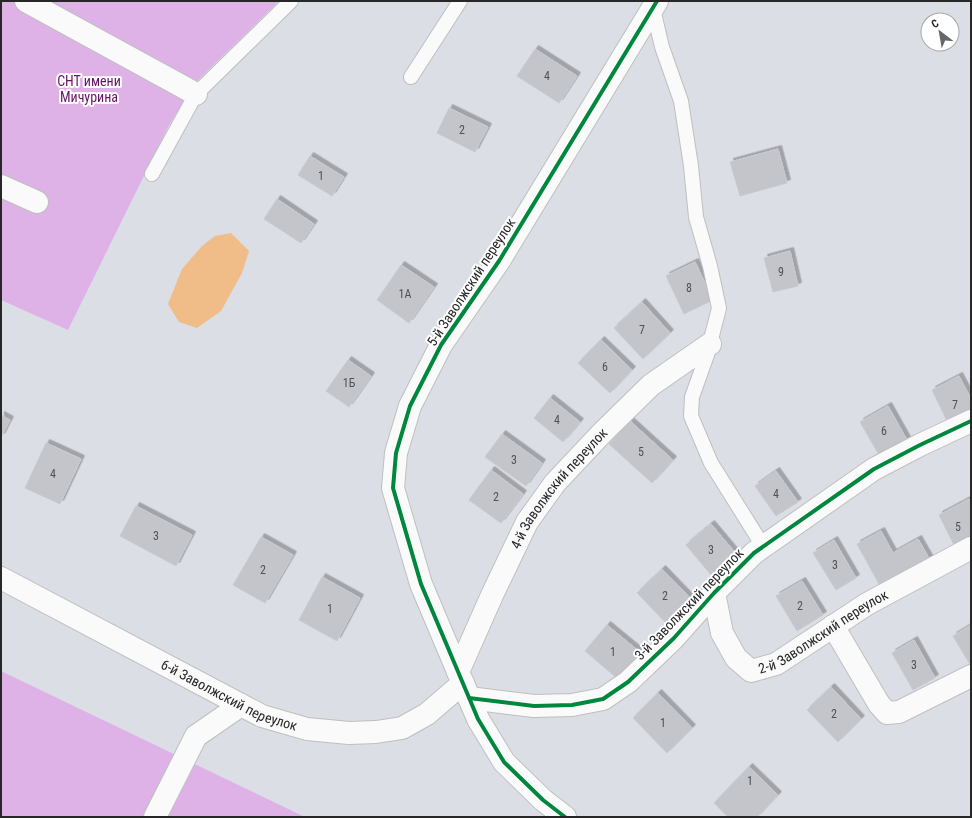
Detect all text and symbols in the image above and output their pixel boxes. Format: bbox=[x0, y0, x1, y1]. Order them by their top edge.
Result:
north arrow bbox=[920, 12, 960, 52]
text: С bbox=[929, 17, 941, 31]
house number: 4 bbox=[544, 69, 550, 83]
park label: СНТ имени Мичурина bbox=[57, 73, 121, 105]
house number: 2 bbox=[459, 123, 465, 137]
house number: 1 bbox=[318, 169, 324, 183]
street label: 5-й Заволжский переулок bbox=[424, 215, 518, 349]
house number: 9 bbox=[778, 265, 784, 279]
house number: 8 bbox=[686, 281, 692, 295]
house number: 1А bbox=[399, 287, 412, 301]
house number: 7 bbox=[639, 323, 645, 337]
house number: 6 bbox=[602, 360, 608, 374]
house number: 1Б bbox=[343, 376, 356, 390]
house number: 7 bbox=[952, 398, 958, 412]
house number: 4 bbox=[554, 413, 560, 427]
street label: 4-й Заволжский переулок bbox=[507, 424, 611, 551]
house number: 6 bbox=[881, 424, 887, 438]
house number: 5 bbox=[638, 445, 644, 459]
house number: 3 bbox=[511, 453, 517, 467]
house number: 4 bbox=[50, 467, 56, 481]
house number: 4 bbox=[773, 487, 779, 501]
house number: 2 bbox=[493, 490, 499, 504]
house number: 5 bbox=[955, 520, 961, 534]
house number: 3 bbox=[153, 529, 159, 543]
house number: 3 bbox=[708, 543, 714, 557]
street label: 3-й Заволжский переулок bbox=[631, 545, 747, 663]
house number: 3 bbox=[832, 558, 838, 572]
house number: 2 bbox=[260, 563, 266, 577]
street label: 2-й Заволжский переулок bbox=[757, 586, 891, 677]
house number: 2 bbox=[662, 589, 668, 603]
house number: 2 bbox=[797, 599, 803, 613]
house number: 1 bbox=[327, 602, 333, 616]
house number: 1 bbox=[610, 645, 616, 659]
street label: 6-й Заволжский переулок bbox=[158, 656, 299, 734]
house number: 3 bbox=[911, 658, 917, 672]
house number: 2 bbox=[831, 707, 837, 721]
house number: 1 bbox=[660, 716, 666, 730]
house number: 1 bbox=[747, 774, 753, 788]

